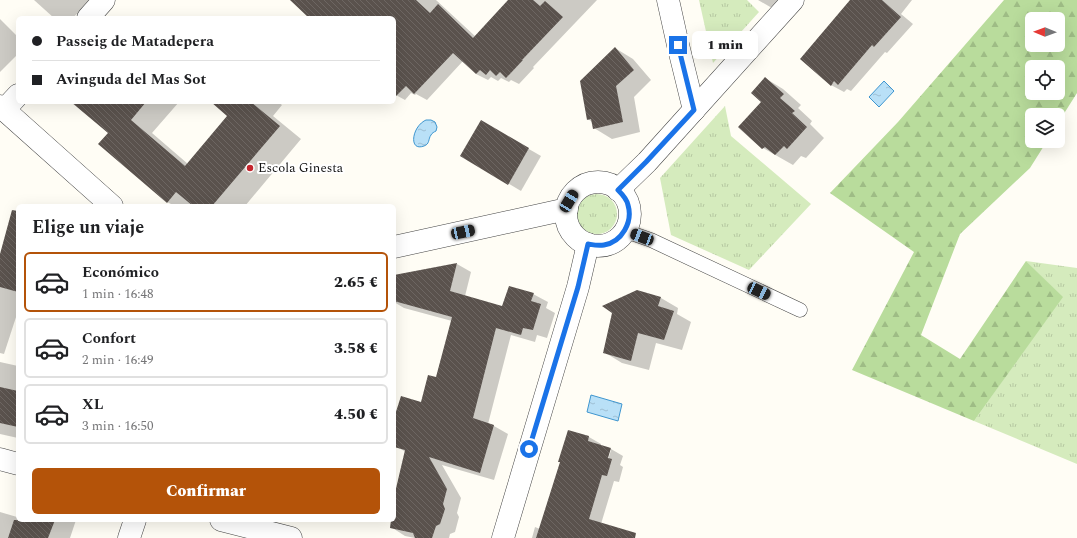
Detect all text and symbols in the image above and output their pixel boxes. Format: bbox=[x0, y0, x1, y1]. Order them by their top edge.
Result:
north arrow bbox=[1025, 12, 1065, 52]
map controls bbox=[1025, 12, 1065, 148]
text: Passeig de Matadepera bbox=[56, 30, 214, 53]
callout: 1 min bbox=[692, 31, 758, 59]
text: 1 min bbox=[707, 35, 743, 55]
route end bbox=[669, 36, 687, 54]
button: locate bbox=[1025, 60, 1065, 100]
text: Avinguda del Mas Sot bbox=[56, 68, 206, 91]
button: layers bbox=[1025, 108, 1065, 148]
place label: Escola Ginesta bbox=[258, 158, 344, 178]
marker: Escola Ginesta bbox=[245, 163, 255, 173]
car bbox=[558, 188, 580, 214]
text: Elige un viaje bbox=[32, 214, 144, 241]
car bbox=[450, 224, 476, 240]
car bbox=[629, 227, 655, 247]
text: Económico bbox=[82, 261, 159, 284]
icon: car bbox=[34, 264, 70, 300]
text: 2.65 € bbox=[334, 271, 378, 294]
car bbox=[746, 280, 772, 302]
text: 1 min · 16:48 bbox=[82, 284, 154, 304]
text: Confort bbox=[82, 327, 136, 350]
icon: car bbox=[34, 330, 70, 366]
text: 3.58 € bbox=[334, 337, 378, 360]
text: 2 min · 16:49 bbox=[82, 350, 154, 370]
text: XL bbox=[82, 393, 103, 416]
icon: car bbox=[34, 396, 70, 432]
text: 4.50 € bbox=[334, 403, 378, 426]
text: 3 min · 16:50 bbox=[82, 416, 154, 436]
route start bbox=[520, 440, 538, 458]
button: Confirmar bbox=[32, 468, 380, 514]

